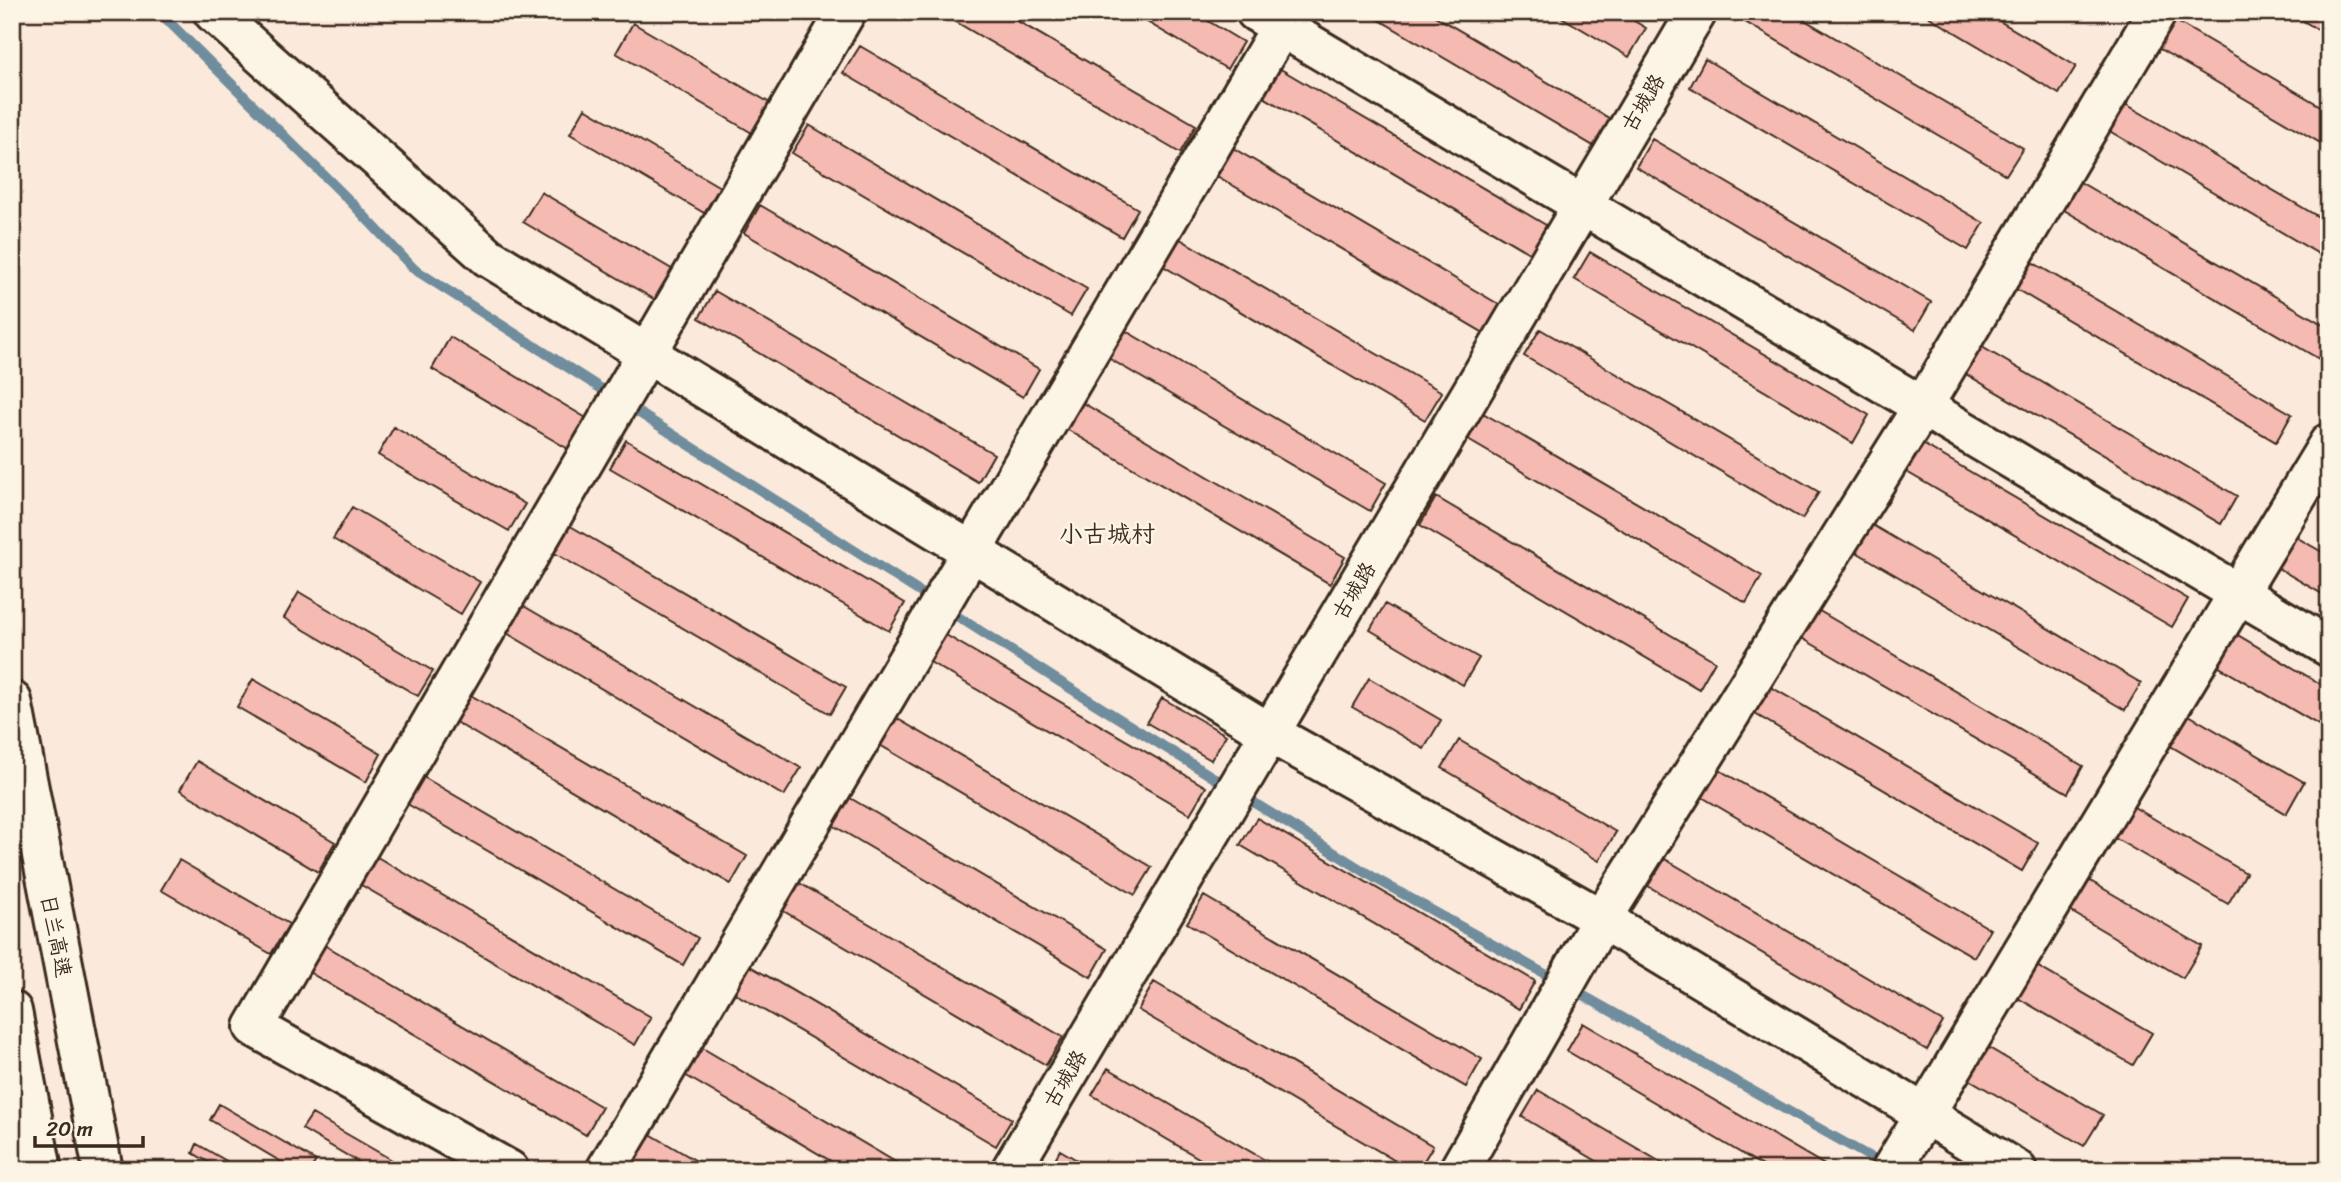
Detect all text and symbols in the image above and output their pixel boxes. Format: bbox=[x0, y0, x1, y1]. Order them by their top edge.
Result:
street label: 古城路 bbox=[1610, 66, 1676, 140]
district label: 小古城村 bbox=[1059, 513, 1155, 555]
street label: 古城路 bbox=[1321, 554, 1387, 628]
street label: 日兰高速 bbox=[29, 891, 83, 981]
street label: 古城路 bbox=[1032, 1042, 1098, 1116]
scale bar bbox=[35, 1105, 144, 1149]
text: 20 m bbox=[46, 1110, 93, 1148]

